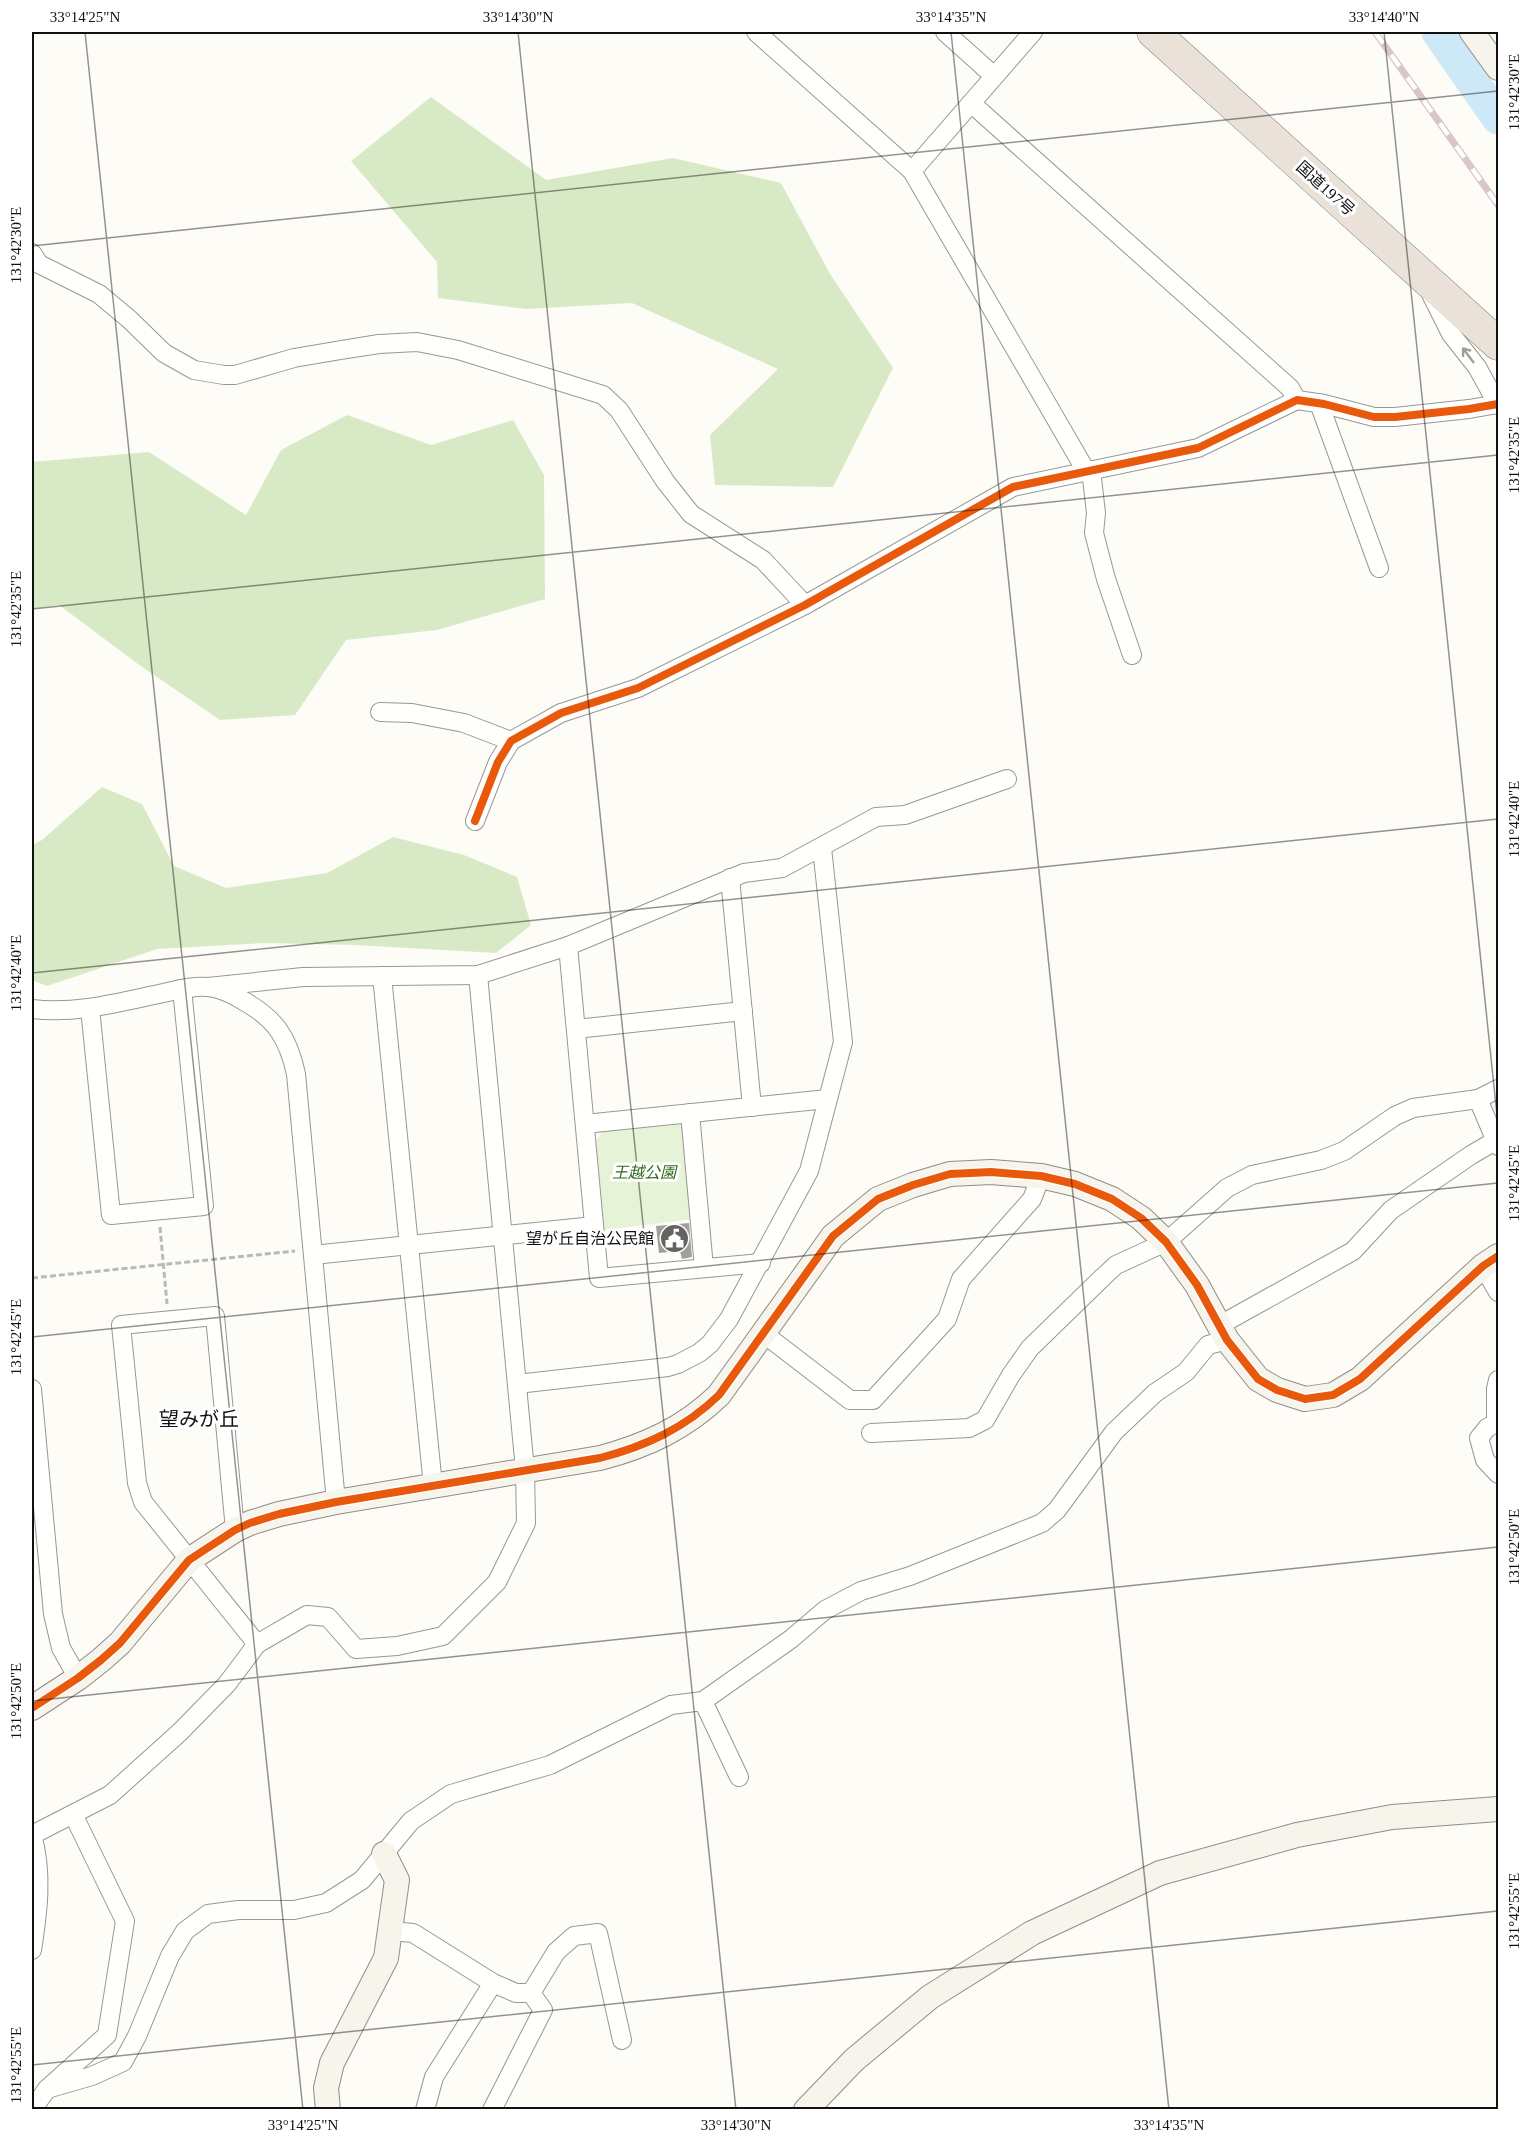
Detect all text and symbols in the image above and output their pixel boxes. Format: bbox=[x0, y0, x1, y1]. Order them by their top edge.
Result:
text: 33°14'25"N bbox=[50, 9, 120, 25]
text: 33°14'30"N bbox=[483, 9, 553, 25]
text: 33°14'35"N bbox=[916, 9, 986, 25]
text: 33°14'40"N bbox=[1349, 9, 1419, 25]
text: 131°42'30"E bbox=[1506, 54, 1522, 130]
street label: 国道197号 bbox=[1293, 158, 1358, 219]
text: 131°42'30"E bbox=[8, 207, 24, 283]
one-way arrow bbox=[1461, 348, 1474, 364]
text: 131°42'35"E bbox=[1506, 417, 1522, 493]
text: 131°42'35"E bbox=[8, 571, 24, 647]
text: 131°42'40"E bbox=[1506, 781, 1522, 857]
text: 131°42'40"E bbox=[8, 935, 24, 1011]
text: 131°42'45"E bbox=[1506, 1145, 1522, 1221]
park label: 王越公園 bbox=[612, 1164, 678, 1181]
public building icon: 望が丘自治公民館 bbox=[659, 1222, 691, 1254]
place label: 望が丘自治公民館 bbox=[526, 1230, 654, 1247]
text: 131°42'45"E bbox=[8, 1299, 24, 1375]
district label: 望みが丘 bbox=[159, 1408, 239, 1430]
text: 131°42'50"E bbox=[1506, 1509, 1522, 1585]
text: 131°42'50"E bbox=[8, 1663, 24, 1739]
text: 131°42'55"E bbox=[1506, 1873, 1522, 1949]
text: 131°42'55"E bbox=[8, 2027, 24, 2103]
text: 33°14'25"N bbox=[268, 2117, 338, 2133]
text: 33°14'30"N bbox=[701, 2117, 771, 2133]
text: 33°14'35"N bbox=[1134, 2117, 1204, 2133]

